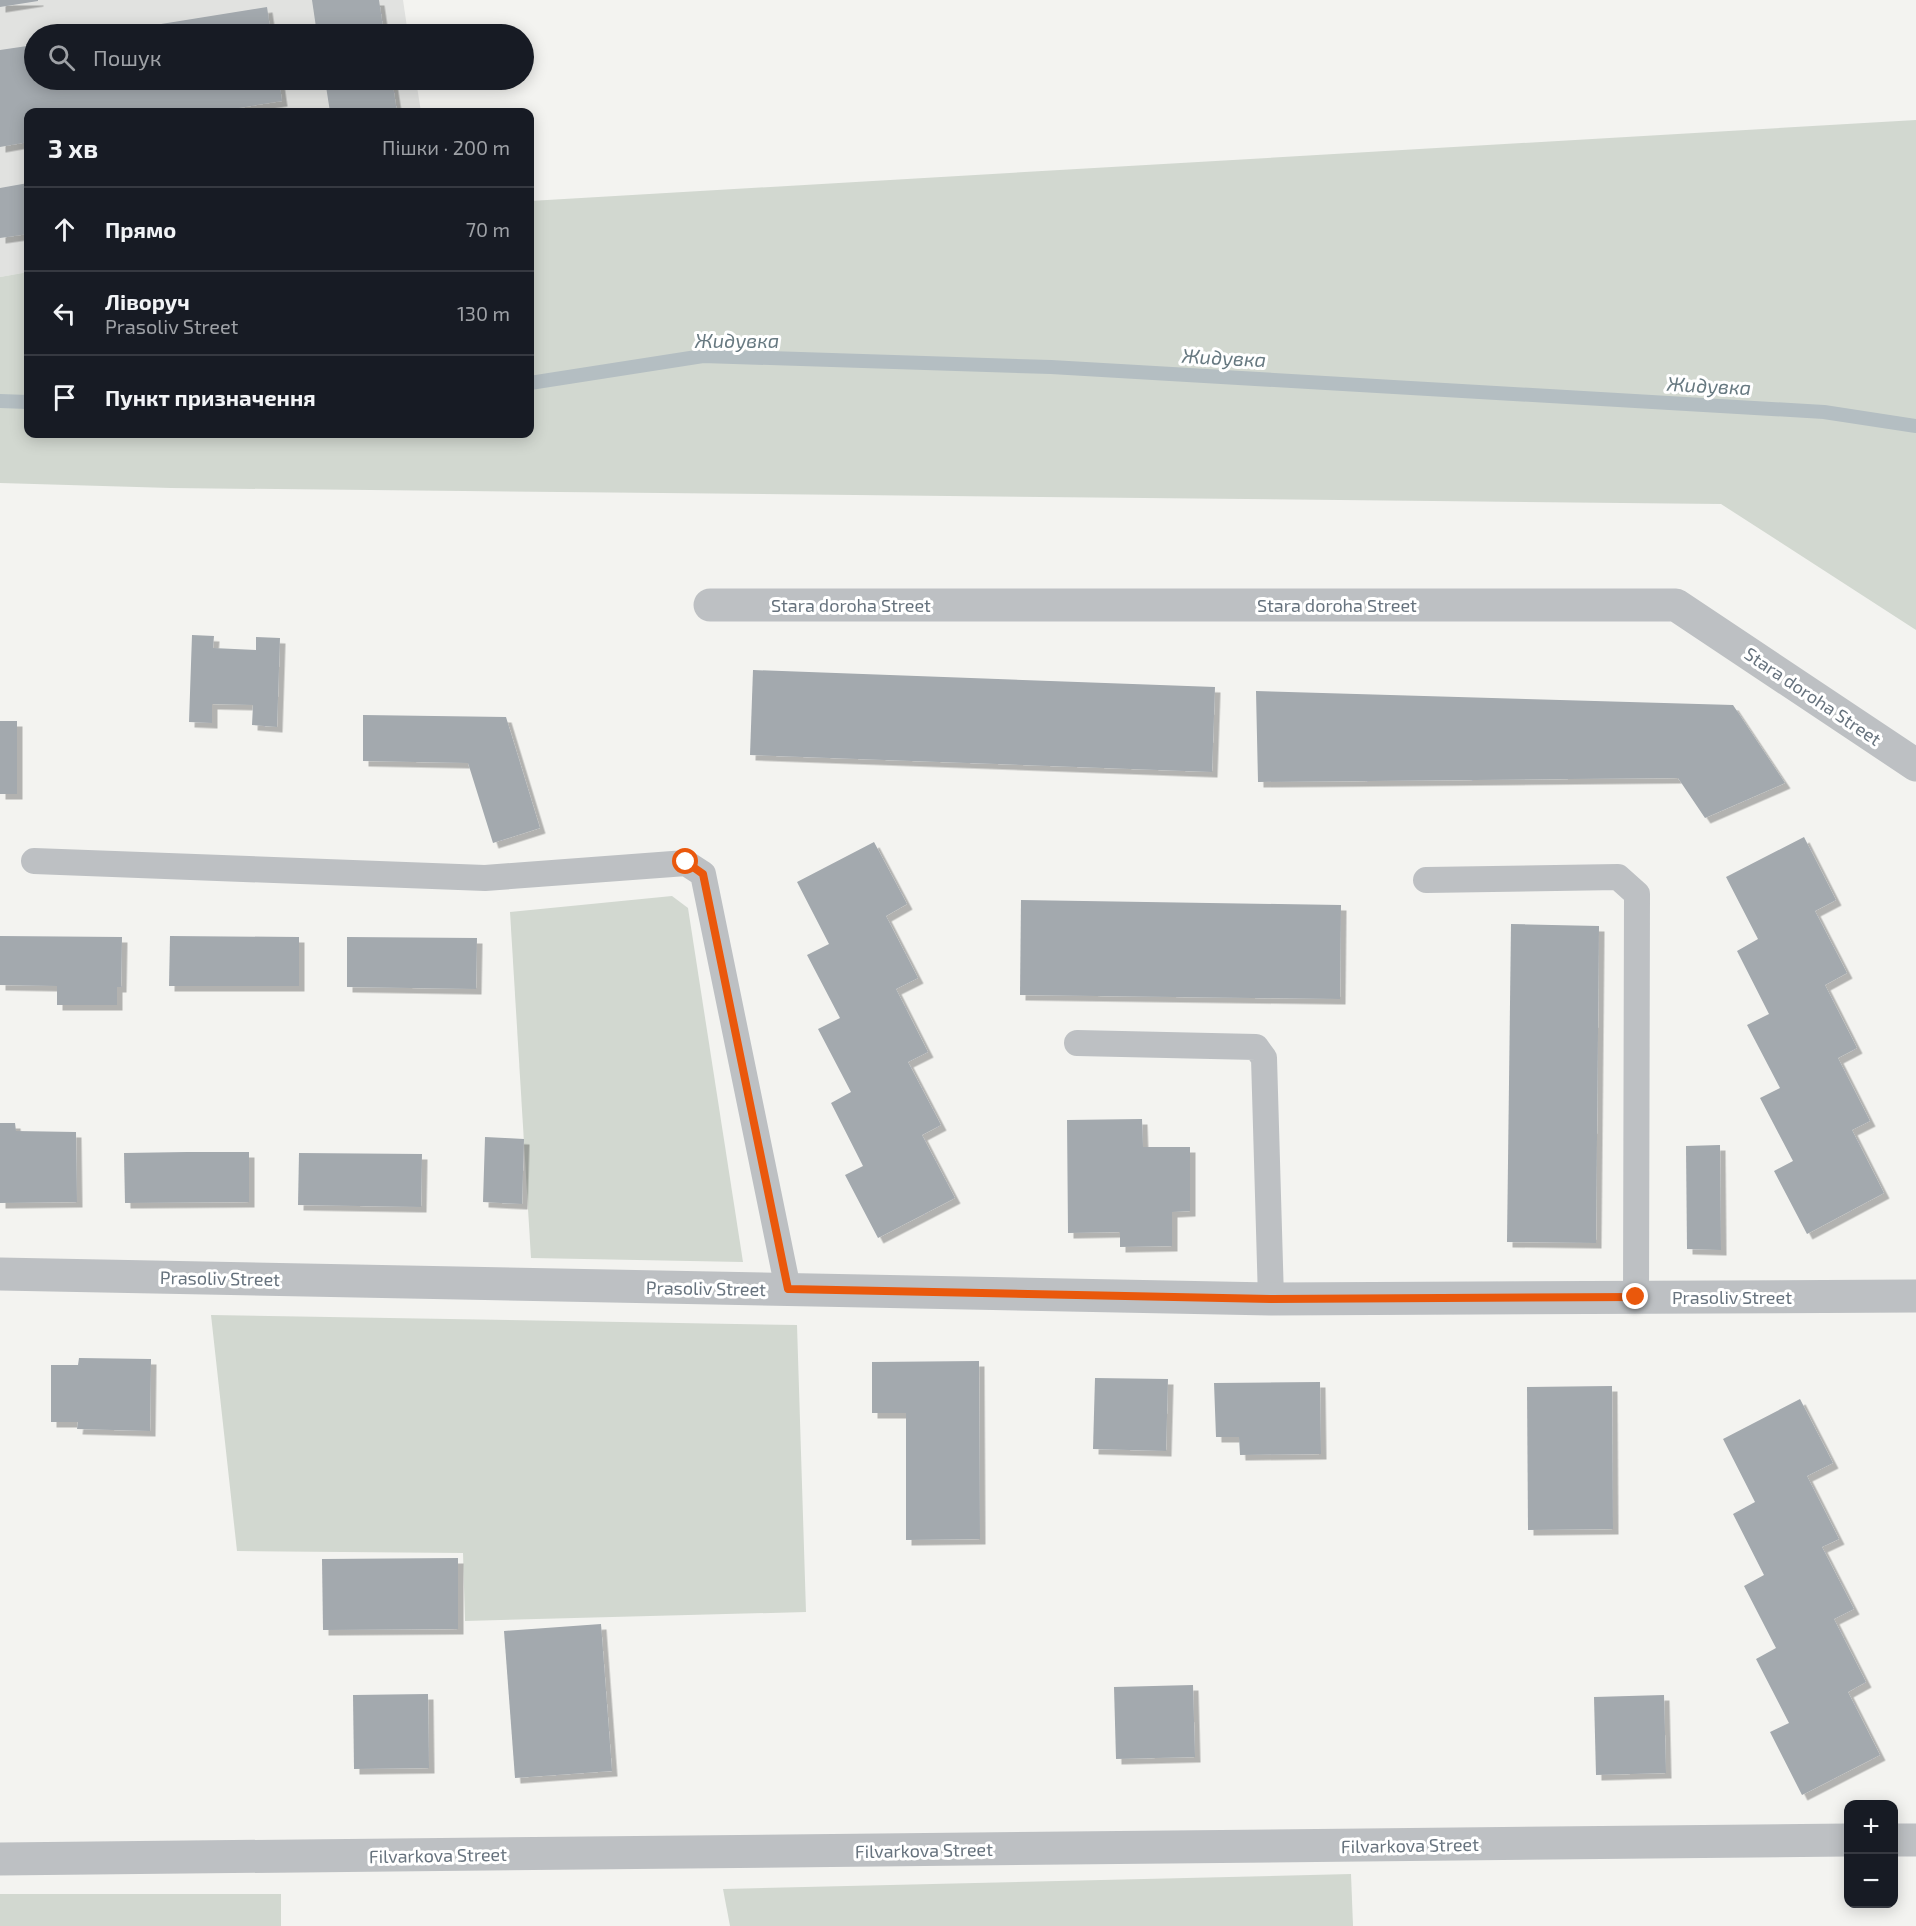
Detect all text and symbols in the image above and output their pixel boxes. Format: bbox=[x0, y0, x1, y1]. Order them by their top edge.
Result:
search box bbox=[24, 24, 534, 90]
icon: search bbox=[45, 41, 78, 74]
text: Пошук bbox=[93, 44, 162, 70]
text: 3 хв bbox=[48, 132, 98, 163]
text: Пішки · 200 m bbox=[382, 135, 510, 159]
icon: ahead bbox=[48, 213, 81, 246]
text: Прямо bbox=[105, 216, 176, 242]
text: 70 m bbox=[466, 217, 510, 241]
text: Ліворуч bbox=[105, 288, 190, 314]
icon: left bbox=[48, 297, 81, 330]
text: 130 m bbox=[457, 301, 510, 325]
text: Prasoliv Street bbox=[105, 314, 238, 338]
water label: Жидувка bbox=[694, 328, 779, 352]
water label: Жидувка bbox=[1180, 343, 1267, 371]
water label: Жидувка bbox=[1665, 371, 1752, 399]
icon: arrive bbox=[48, 381, 81, 414]
text: Пункт призначення bbox=[105, 384, 316, 410]
street label: Stara doroha Street bbox=[771, 594, 931, 616]
street label: Stara doroha Street bbox=[1257, 594, 1417, 616]
street label: Stara doroha Street bbox=[1741, 642, 1886, 750]
route start bbox=[672, 848, 698, 874]
street label: Prasoliv Street bbox=[160, 1266, 280, 1290]
street label: Prasoliv Street bbox=[646, 1276, 766, 1300]
route end bbox=[1622, 1283, 1648, 1309]
street label: Prasoliv Street bbox=[1672, 1286, 1792, 1308]
map controls bbox=[1844, 1800, 1898, 1908]
button: + bbox=[1844, 1800, 1898, 1854]
street label: Filvarkova Street bbox=[1341, 1833, 1479, 1857]
street label: Filvarkova Street bbox=[855, 1838, 993, 1862]
street label: Filvarkova Street bbox=[369, 1843, 507, 1867]
button: − bbox=[1844, 1854, 1898, 1908]

